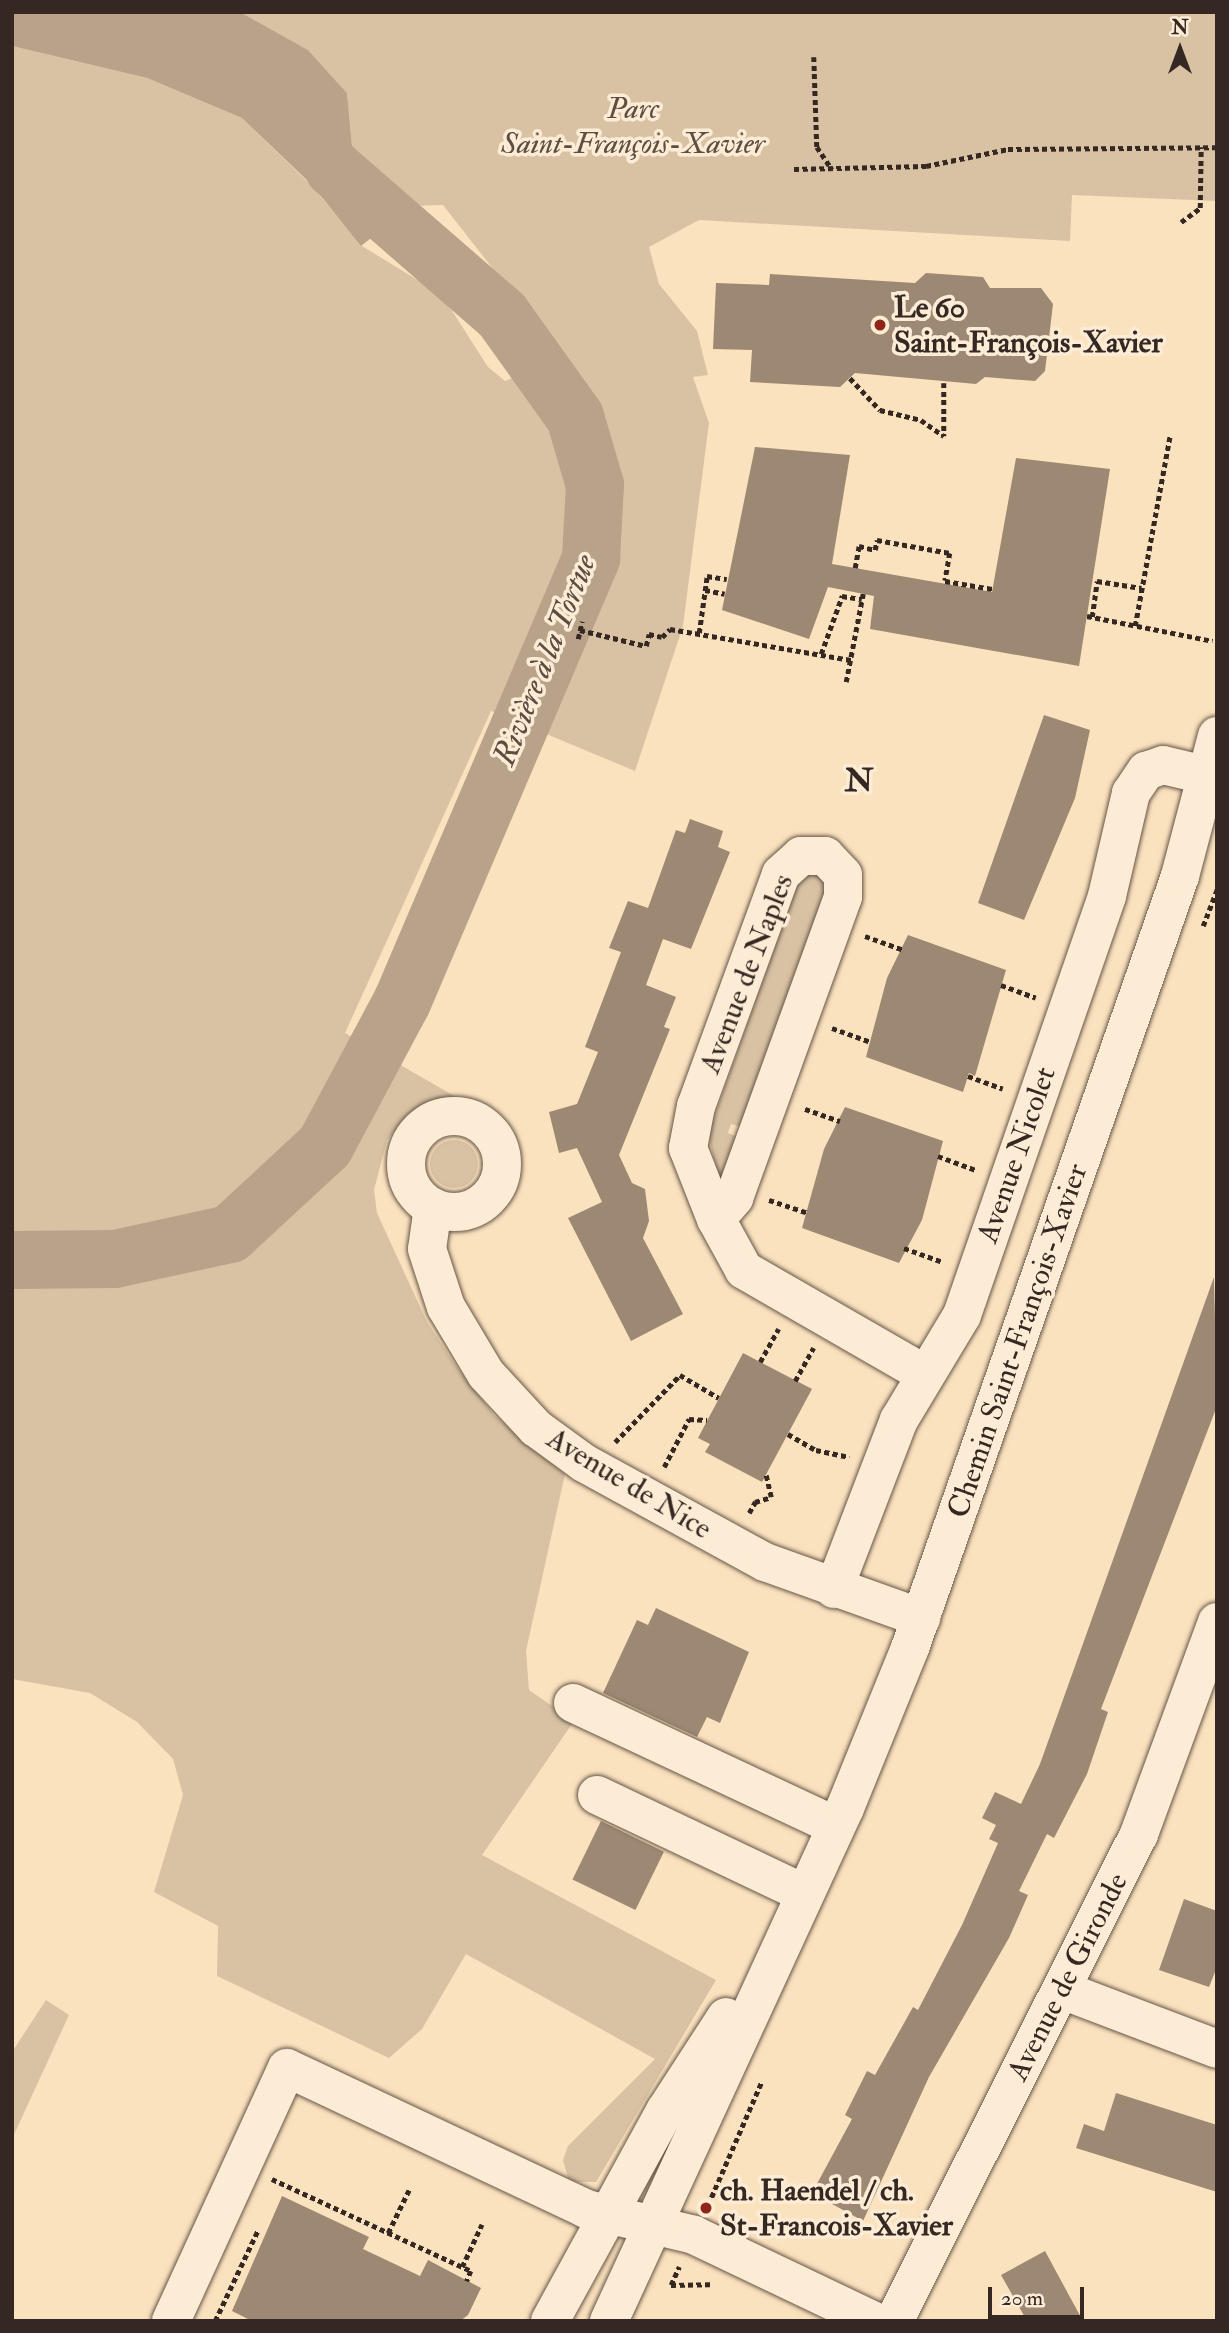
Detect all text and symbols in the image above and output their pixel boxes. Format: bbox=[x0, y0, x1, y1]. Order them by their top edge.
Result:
north arrow bbox=[1145, 14, 1215, 84]
text: N bbox=[1171, 16, 1189, 40]
park label: Parc Saint-François-Xavier bbox=[501, 91, 765, 162]
place label: Le 60 Saint-François-Xavier bbox=[894, 290, 1163, 360]
marker: Le 60 Saint-François-Xavier bbox=[872, 317, 888, 333]
water label: Rivière à la Tortue bbox=[485, 549, 605, 771]
district label: N bbox=[845, 762, 873, 800]
street label: Avenue de Naples bbox=[692, 869, 802, 1079]
street label: Avenue Nicolet bbox=[970, 1062, 1064, 1248]
street label: Chemin Saint-François-Xavier bbox=[940, 1159, 1096, 1523]
street label: Avenue de Nice bbox=[540, 1421, 718, 1547]
street label: Avenue de Gironde bbox=[1000, 1867, 1136, 2087]
place label: ch. Haendel / ch. St-Francois-Xavier bbox=[720, 2173, 953, 2244]
marker: ch. Haendel / ch. St-Francois-Xavier bbox=[698, 2200, 714, 2216]
scale bar bbox=[991, 2274, 1087, 2318]
text: 20 m bbox=[1001, 2285, 1043, 2312]

